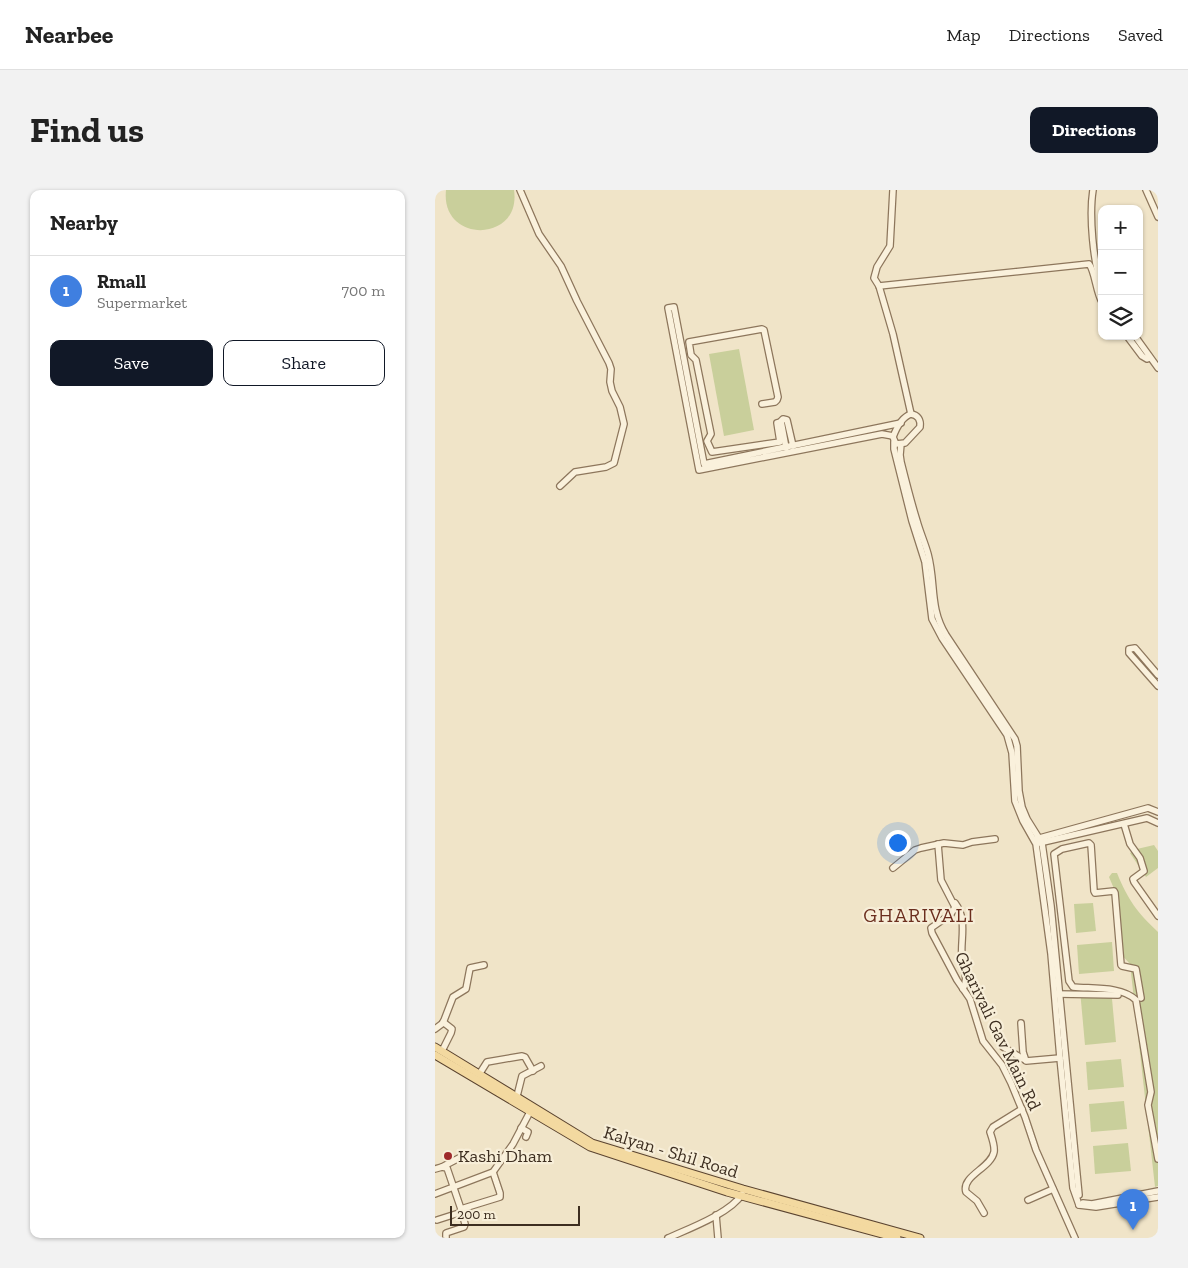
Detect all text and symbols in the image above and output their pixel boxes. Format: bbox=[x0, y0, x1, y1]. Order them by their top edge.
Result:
text: Nearbee bbox=[25, 20, 113, 49]
text: Map bbox=[946, 24, 981, 46]
text: Directions bbox=[1009, 24, 1090, 46]
text: Saved bbox=[1118, 24, 1163, 46]
button: Directions bbox=[1030, 107, 1158, 153]
text: Find us bbox=[30, 109, 144, 151]
map controls bbox=[1098, 205, 1143, 340]
button: + bbox=[1098, 205, 1143, 250]
text: Nearby bbox=[50, 210, 118, 235]
button: − bbox=[1098, 250, 1143, 295]
text: Rmall bbox=[97, 270, 146, 293]
text: 1 bbox=[63, 281, 69, 300]
text: 700 m bbox=[342, 281, 385, 300]
text: Supermarket bbox=[97, 293, 187, 312]
button: layers bbox=[1098, 295, 1143, 340]
button: Save bbox=[50, 340, 213, 386]
button: Share bbox=[223, 340, 385, 386]
your location bbox=[885, 830, 911, 856]
district label: GHARIVALI bbox=[863, 903, 975, 927]
street label: Gharivali Gav Main Rd bbox=[950, 948, 1046, 1114]
street label: Kalyan - Shil Road bbox=[601, 1121, 741, 1183]
place label: Kashi Dham bbox=[458, 1145, 553, 1167]
marker: Kashi Dham bbox=[442, 1150, 454, 1162]
pin: 1 bbox=[1117, 1189, 1149, 1230]
scale bar bbox=[450, 1203, 580, 1226]
text: 200 m bbox=[457, 1206, 496, 1223]

